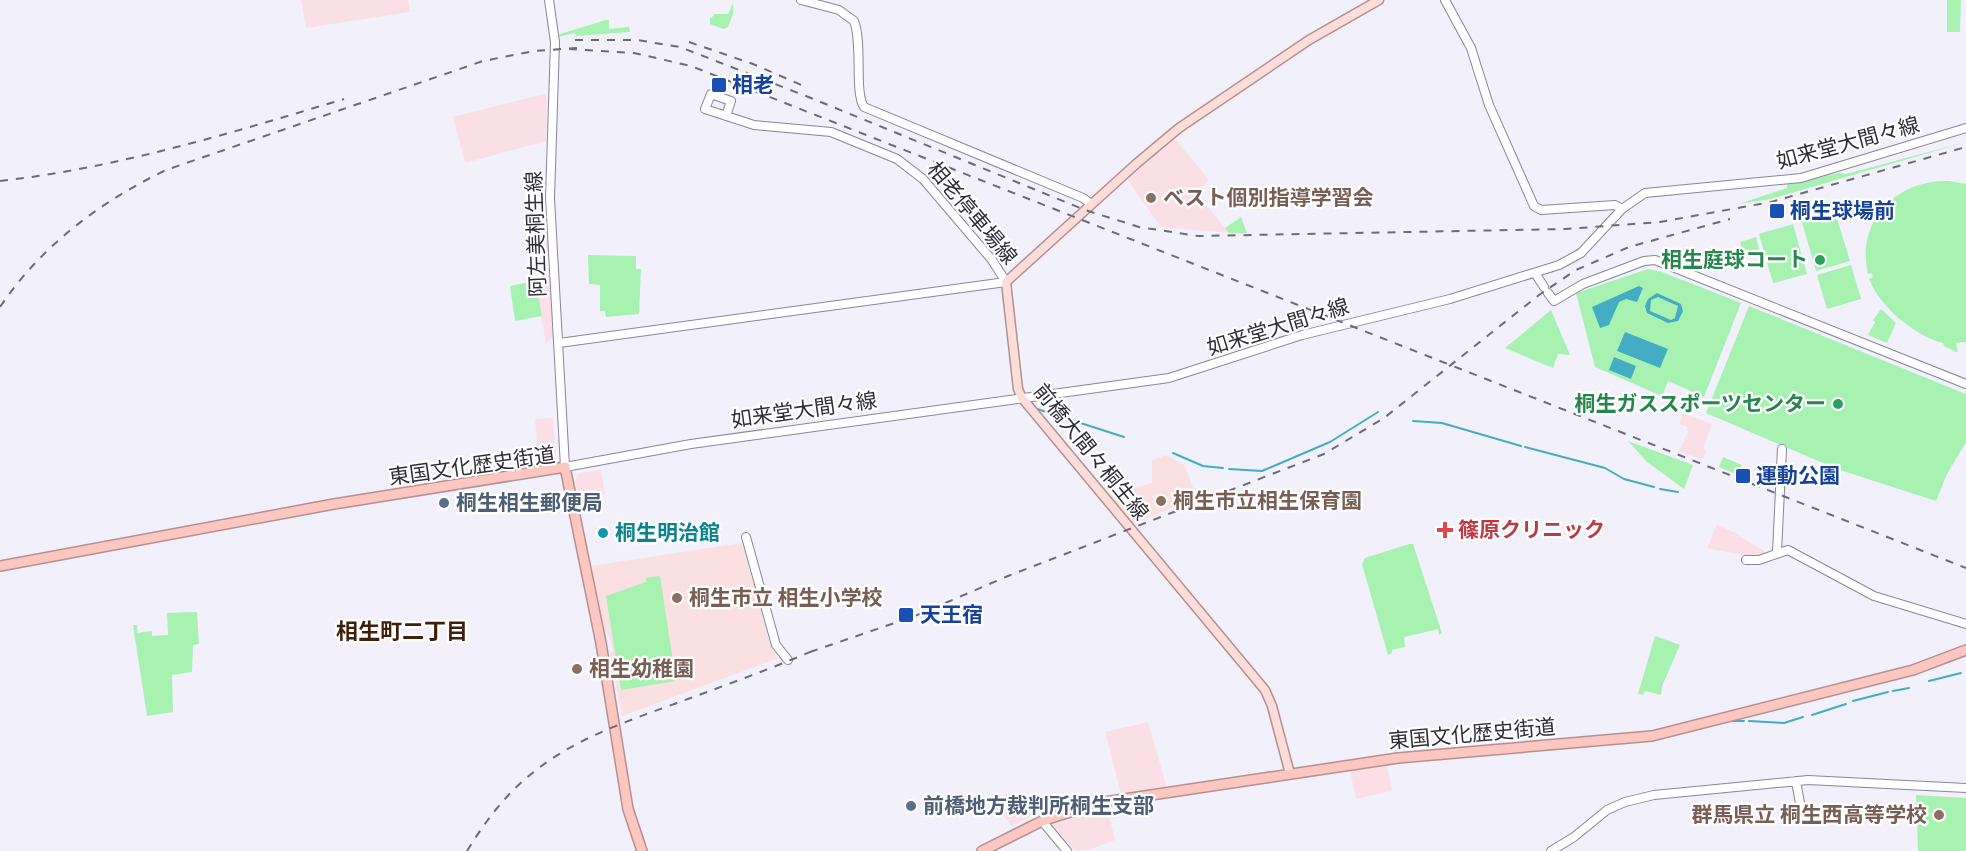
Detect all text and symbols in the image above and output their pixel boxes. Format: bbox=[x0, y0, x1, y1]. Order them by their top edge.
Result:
place label: 相老 bbox=[732, 72, 774, 98]
marker: 相老 bbox=[710, 76, 728, 94]
street label: 如来堂大間々線 bbox=[1774, 111, 1922, 175]
street label: 相老停車場線 bbox=[922, 156, 1022, 270]
street label: 阿左美桐生線 bbox=[521, 171, 551, 297]
place label: ベスト個別指導学習会 bbox=[1163, 185, 1373, 211]
marker: ベスト個別指導学習会 bbox=[1144, 191, 1158, 205]
place label: 桐生球場前 bbox=[1790, 198, 1895, 224]
marker: 桐生球場前 bbox=[1768, 202, 1786, 220]
place label: 相生庭球コート bbox=[1661, 247, 1808, 273]
marker: 相生庭球コート bbox=[1813, 253, 1827, 267]
street label: 如来堂大間々線 bbox=[1204, 293, 1352, 361]
street label: 前橋大間々桐生線 bbox=[1028, 379, 1154, 525]
street label: 如来堂大間々線 bbox=[729, 387, 879, 433]
place label: 桐生ガススポーツセンター bbox=[1574, 391, 1826, 417]
marker: 桐生ガススポーツセンター bbox=[1831, 397, 1845, 411]
street label: 東国文化歴史街道 bbox=[387, 441, 557, 491]
place label: 運動公園 bbox=[1756, 463, 1840, 489]
marker: 運動公園 bbox=[1734, 467, 1752, 485]
place label: 桐生市立相生保育園 bbox=[1173, 488, 1362, 514]
place label: 桐生相生郵便局 bbox=[456, 490, 603, 516]
marker: 桐生市立相生保育園 bbox=[1154, 494, 1168, 508]
marker: 桐生相生郵便局 bbox=[437, 496, 451, 510]
place label: 篠原クリニック bbox=[1458, 517, 1605, 543]
place label: 桐生明治館 bbox=[615, 520, 720, 546]
marker: 篠原クリニック bbox=[1436, 521, 1454, 539]
marker: 桐生明治館 bbox=[596, 526, 610, 540]
place label: 桐生市立 相生小学校 bbox=[689, 585, 883, 611]
marker: 桐生市立 相生小学校 bbox=[670, 591, 684, 605]
place label: 天王宿 bbox=[920, 602, 983, 628]
marker: 天王宿 bbox=[897, 606, 915, 624]
district label: 相生町二丁目 bbox=[336, 618, 468, 645]
place label: 相生幼稚園 bbox=[589, 656, 694, 682]
marker: 相生幼稚園 bbox=[570, 662, 584, 676]
street label: 東国文化歴史街道 bbox=[1387, 714, 1557, 754]
place label: 前橋地方裁判所桐生支部 bbox=[923, 793, 1154, 819]
marker: 前橋地方裁判所桐生支部 bbox=[904, 799, 918, 813]
place label: 群馬県立 桐生西高等学校 bbox=[1691, 802, 1927, 828]
marker: 群馬県立 桐生西高等学校 bbox=[1932, 808, 1946, 822]

